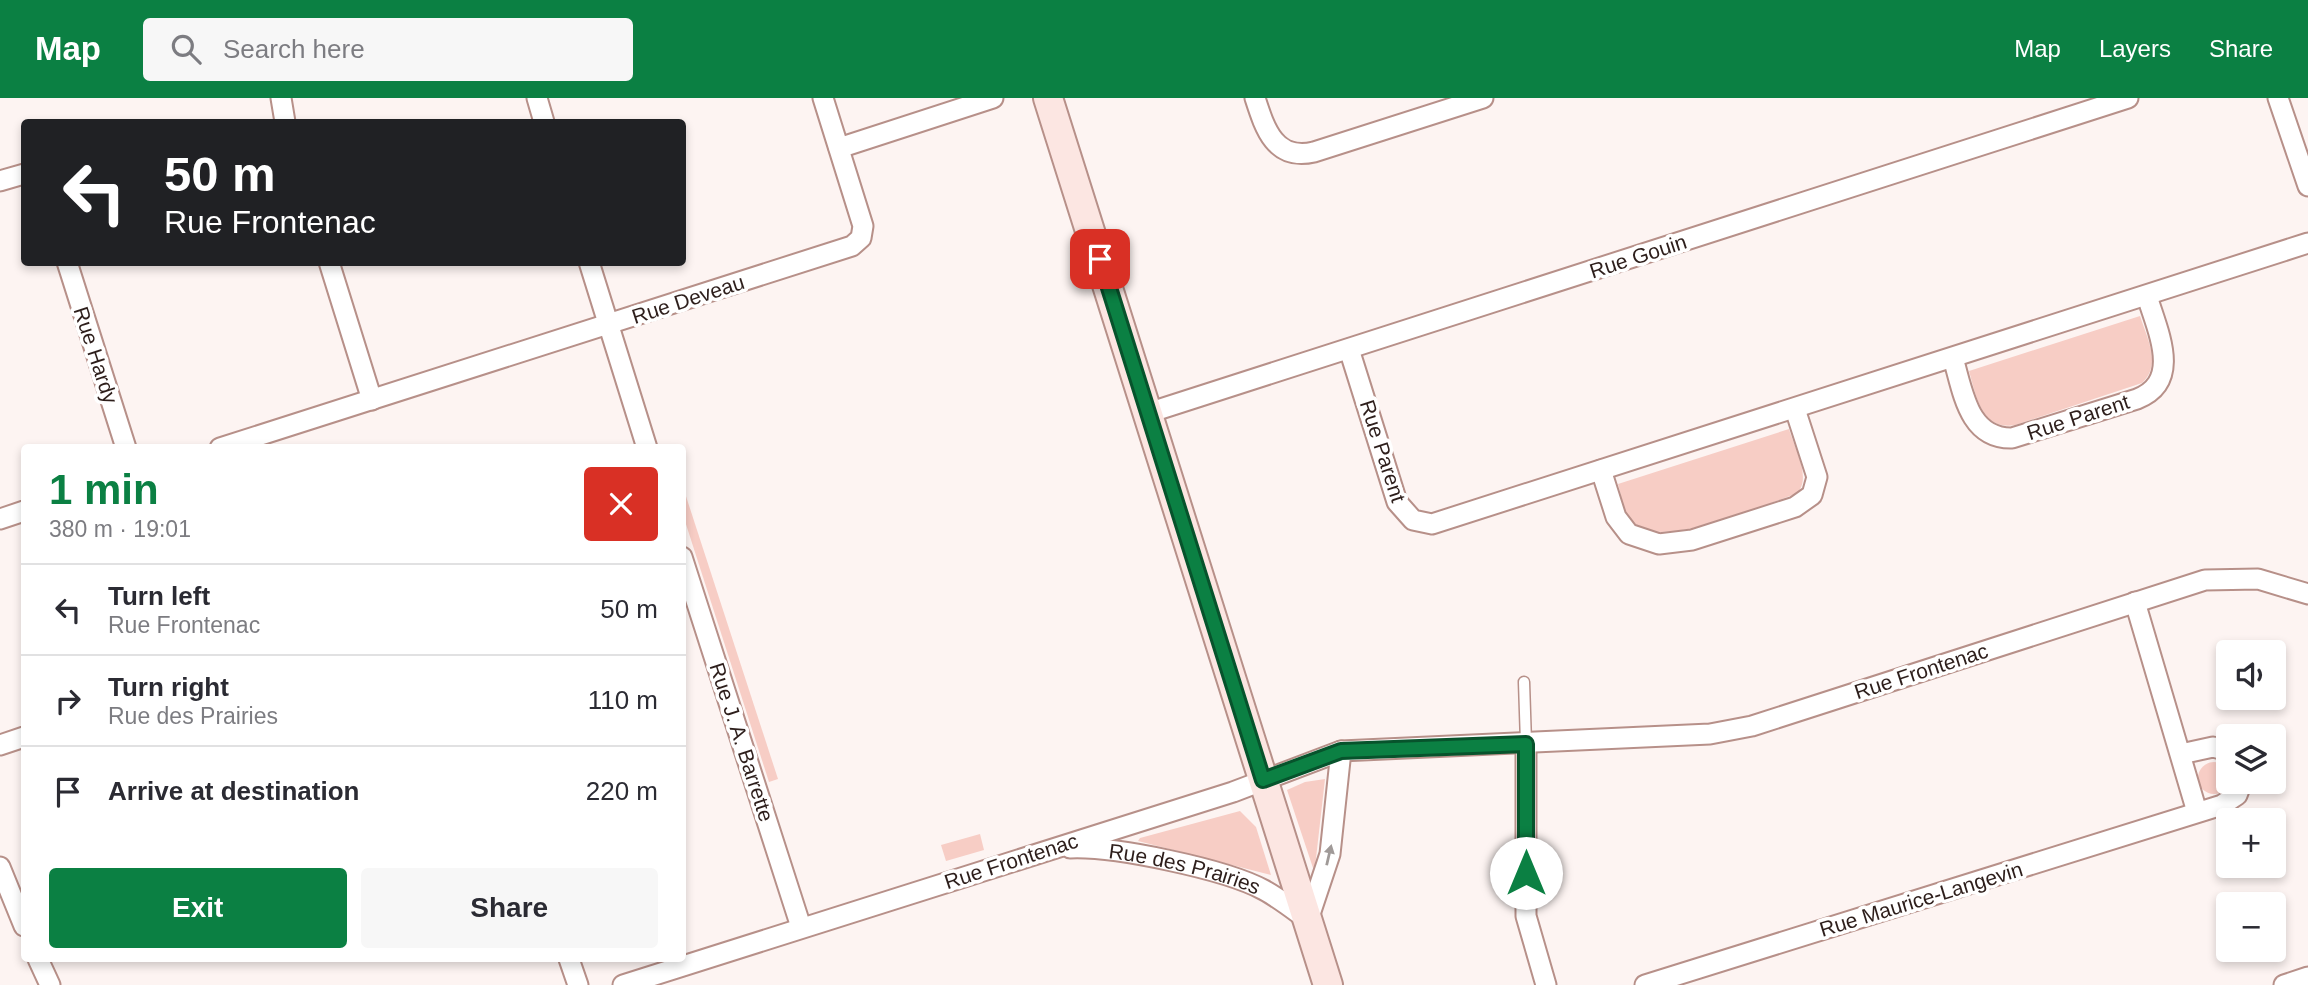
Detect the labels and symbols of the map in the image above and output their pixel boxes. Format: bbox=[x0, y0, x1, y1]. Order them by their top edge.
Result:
pin bbox=[1070, 229, 1130, 289]
street label: Rue Gouin bbox=[1587, 230, 1689, 282]
street label: Rue Deveau bbox=[629, 270, 747, 328]
street label: Rue Hardy bbox=[70, 304, 123, 407]
street label: Rue Parent bbox=[2024, 390, 2132, 444]
street label: Rue Parent bbox=[1356, 397, 1410, 505]
street label: Rue Frontenac bbox=[1851, 639, 1991, 703]
street label: Rue J. A. Barrette bbox=[705, 660, 779, 824]
street label: Rue Frontenac bbox=[941, 829, 1081, 893]
position arrow bbox=[1489, 836, 1563, 910]
street label: Rue des Prairies bbox=[1108, 839, 1264, 898]
one-way arrow bbox=[1323, 844, 1334, 866]
street label: Rue Maurice-Langevin bbox=[1817, 857, 2025, 941]

